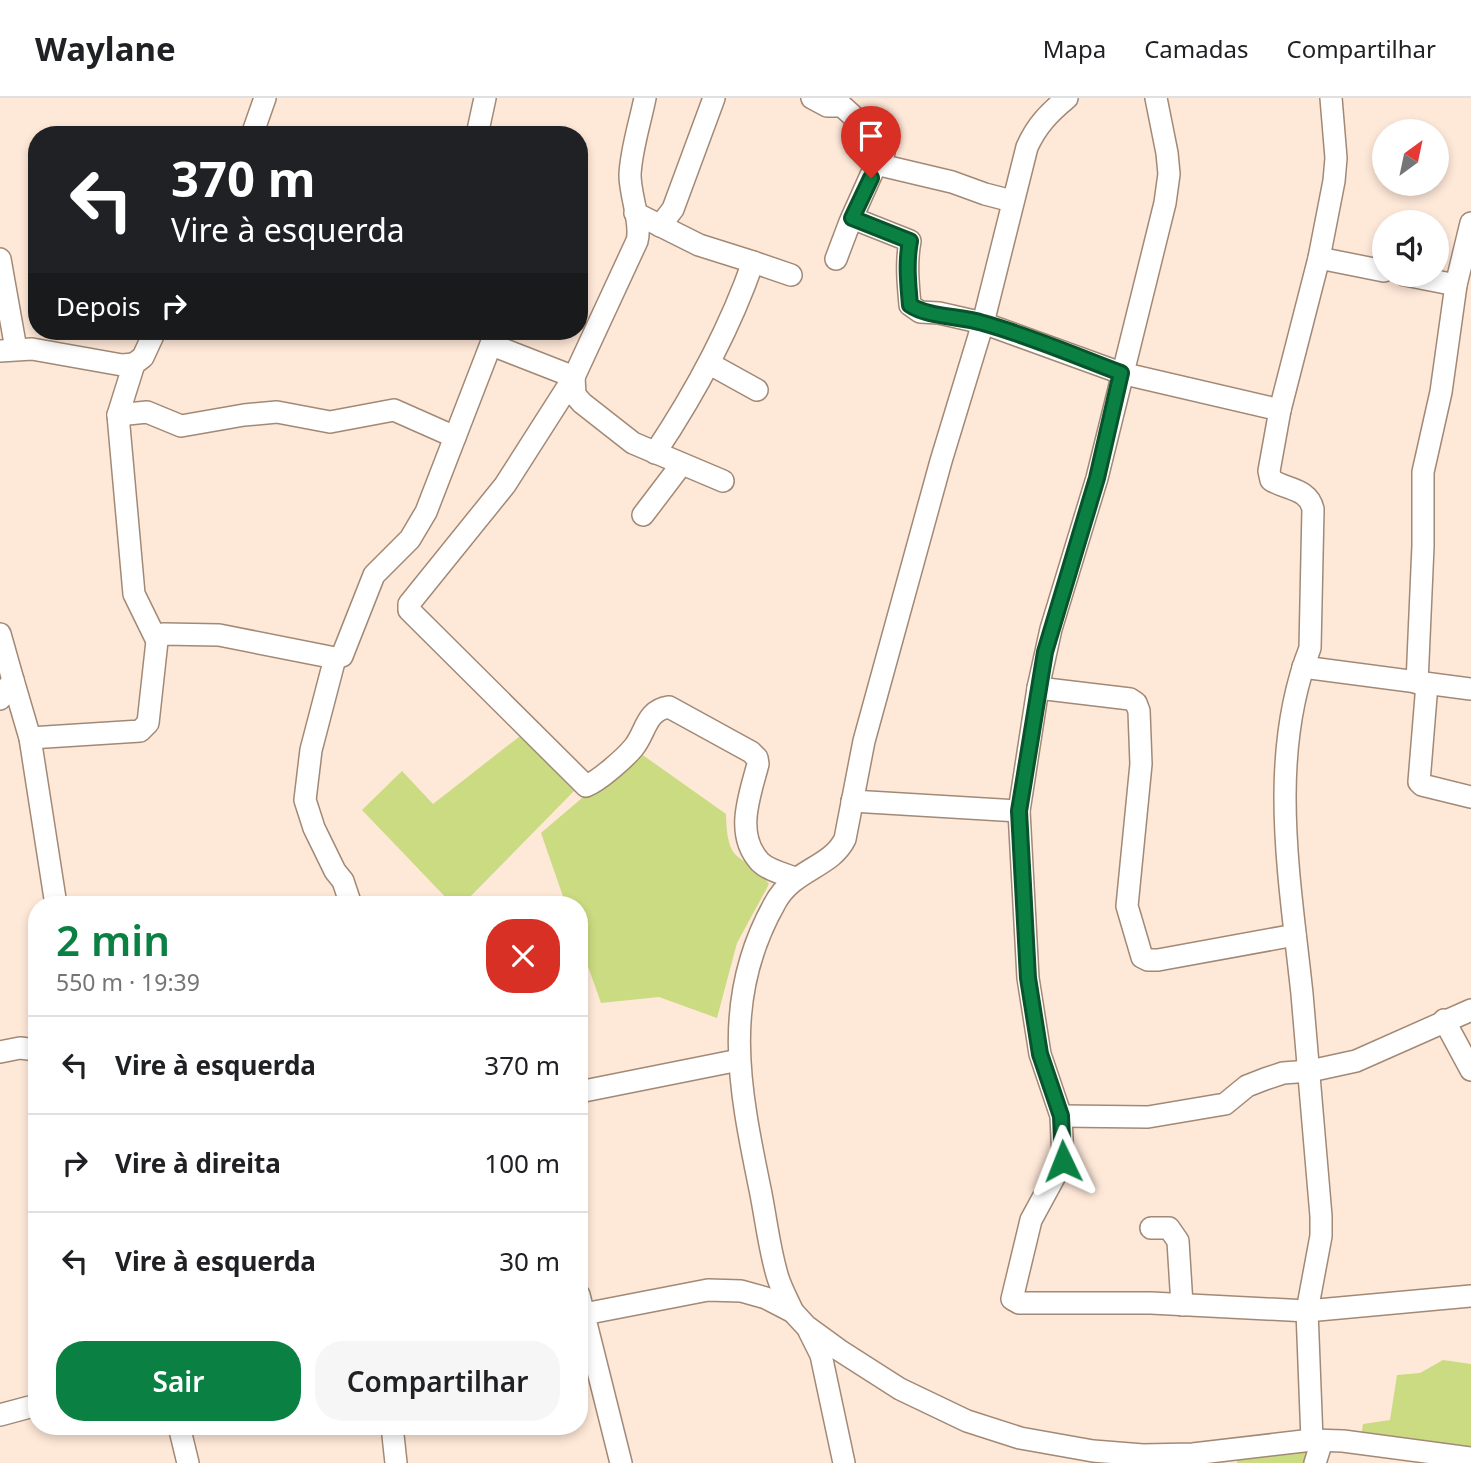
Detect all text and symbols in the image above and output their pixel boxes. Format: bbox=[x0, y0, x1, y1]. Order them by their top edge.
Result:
text: Waylane bbox=[35, 26, 176, 71]
text: Mapa bbox=[1043, 32, 1106, 65]
text: Camadas bbox=[1144, 32, 1248, 65]
text: Compartilhar bbox=[1286, 32, 1436, 65]
pin bbox=[841, 106, 901, 178]
icon: arrive bbox=[852, 117, 890, 155]
north arrow bbox=[1372, 119, 1449, 196]
map controls bbox=[1372, 119, 1449, 287]
text: 370 m bbox=[171, 145, 316, 211]
icon: left bbox=[56, 154, 147, 245]
text: Vire à esquerda bbox=[171, 208, 405, 251]
button: sound bbox=[1372, 210, 1449, 287]
icon: right bbox=[155, 287, 193, 325]
text: Depois bbox=[56, 288, 141, 324]
text: 2 min bbox=[56, 911, 170, 968]
button: close bbox=[486, 919, 560, 993]
text: 550 m · 19:39 bbox=[56, 966, 200, 998]
icon: left bbox=[56, 1046, 94, 1084]
text: Vire à esquerda bbox=[115, 1047, 316, 1083]
text: 370 m bbox=[484, 1047, 560, 1083]
position arrow bbox=[1026, 1124, 1100, 1198]
icon: right bbox=[56, 1144, 94, 1182]
text: Vire à direita bbox=[115, 1145, 281, 1181]
text: 100 m bbox=[484, 1145, 560, 1181]
icon: left bbox=[56, 1242, 94, 1280]
text: Vire à esquerda bbox=[115, 1243, 316, 1279]
text: 30 m bbox=[499, 1243, 560, 1279]
button: Sair bbox=[56, 1341, 301, 1421]
button: Compartilhar bbox=[315, 1341, 560, 1421]

